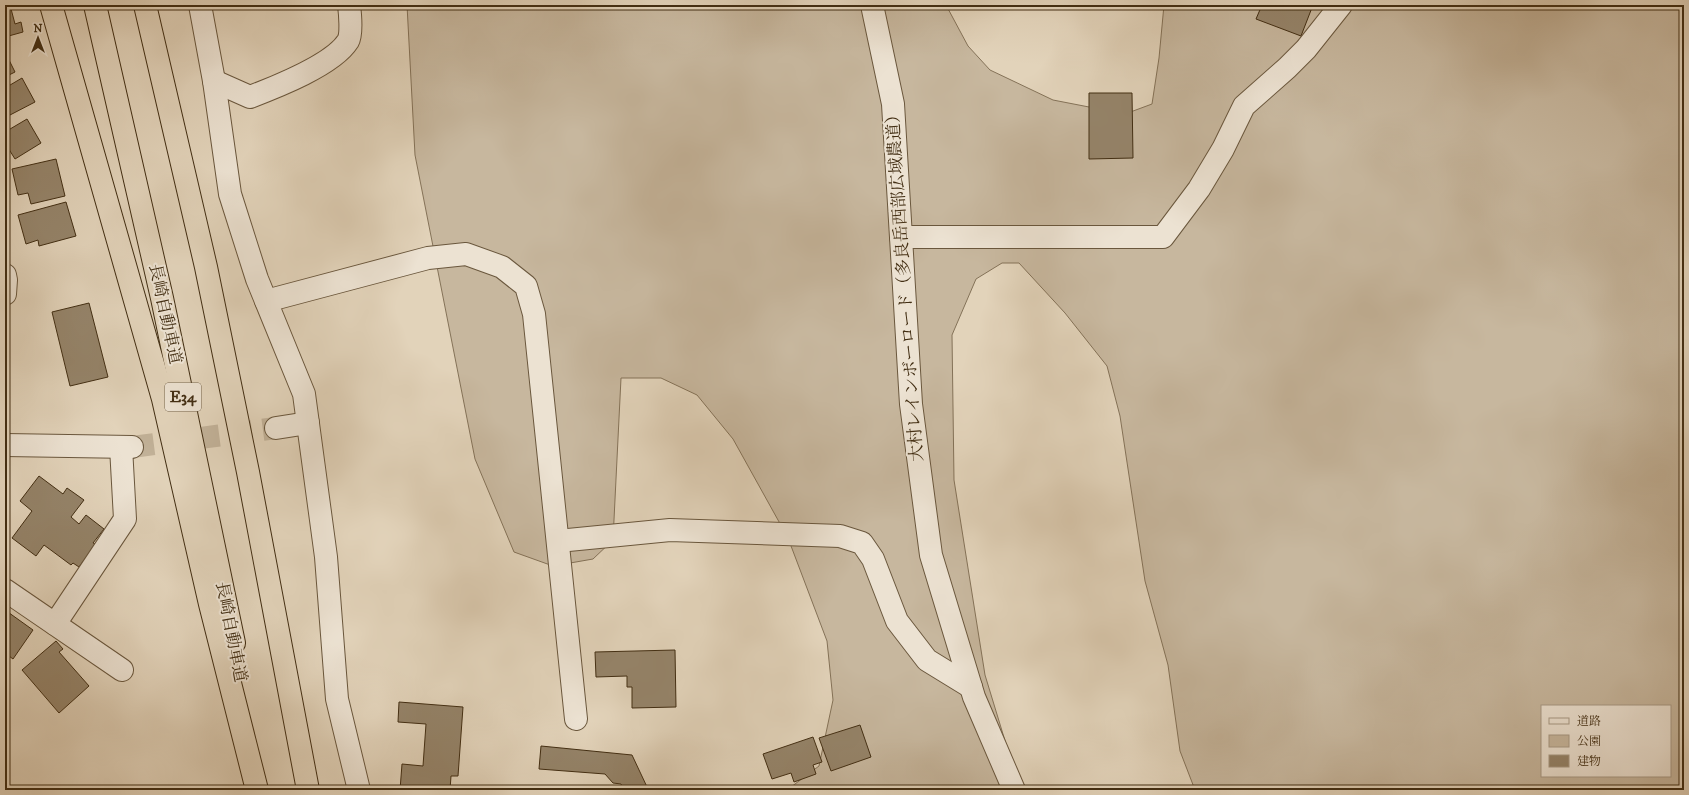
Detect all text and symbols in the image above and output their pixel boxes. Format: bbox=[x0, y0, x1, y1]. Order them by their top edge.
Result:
north arrow bbox=[18, 18, 58, 58]
text: N bbox=[33, 22, 43, 36]
street label: 大村レインボーロード（多良岳西部広域農道） bbox=[882, 106, 928, 462]
street label: 長崎自動車道 bbox=[144, 262, 186, 366]
road number: E34 bbox=[165, 383, 201, 411]
street label: 長崎自動車道 bbox=[210, 580, 252, 684]
legend bbox=[1541, 705, 1671, 777]
text: 道路 bbox=[1577, 714, 1601, 729]
text: 公園 bbox=[1577, 734, 1601, 749]
text: 建物 bbox=[1577, 754, 1601, 769]

